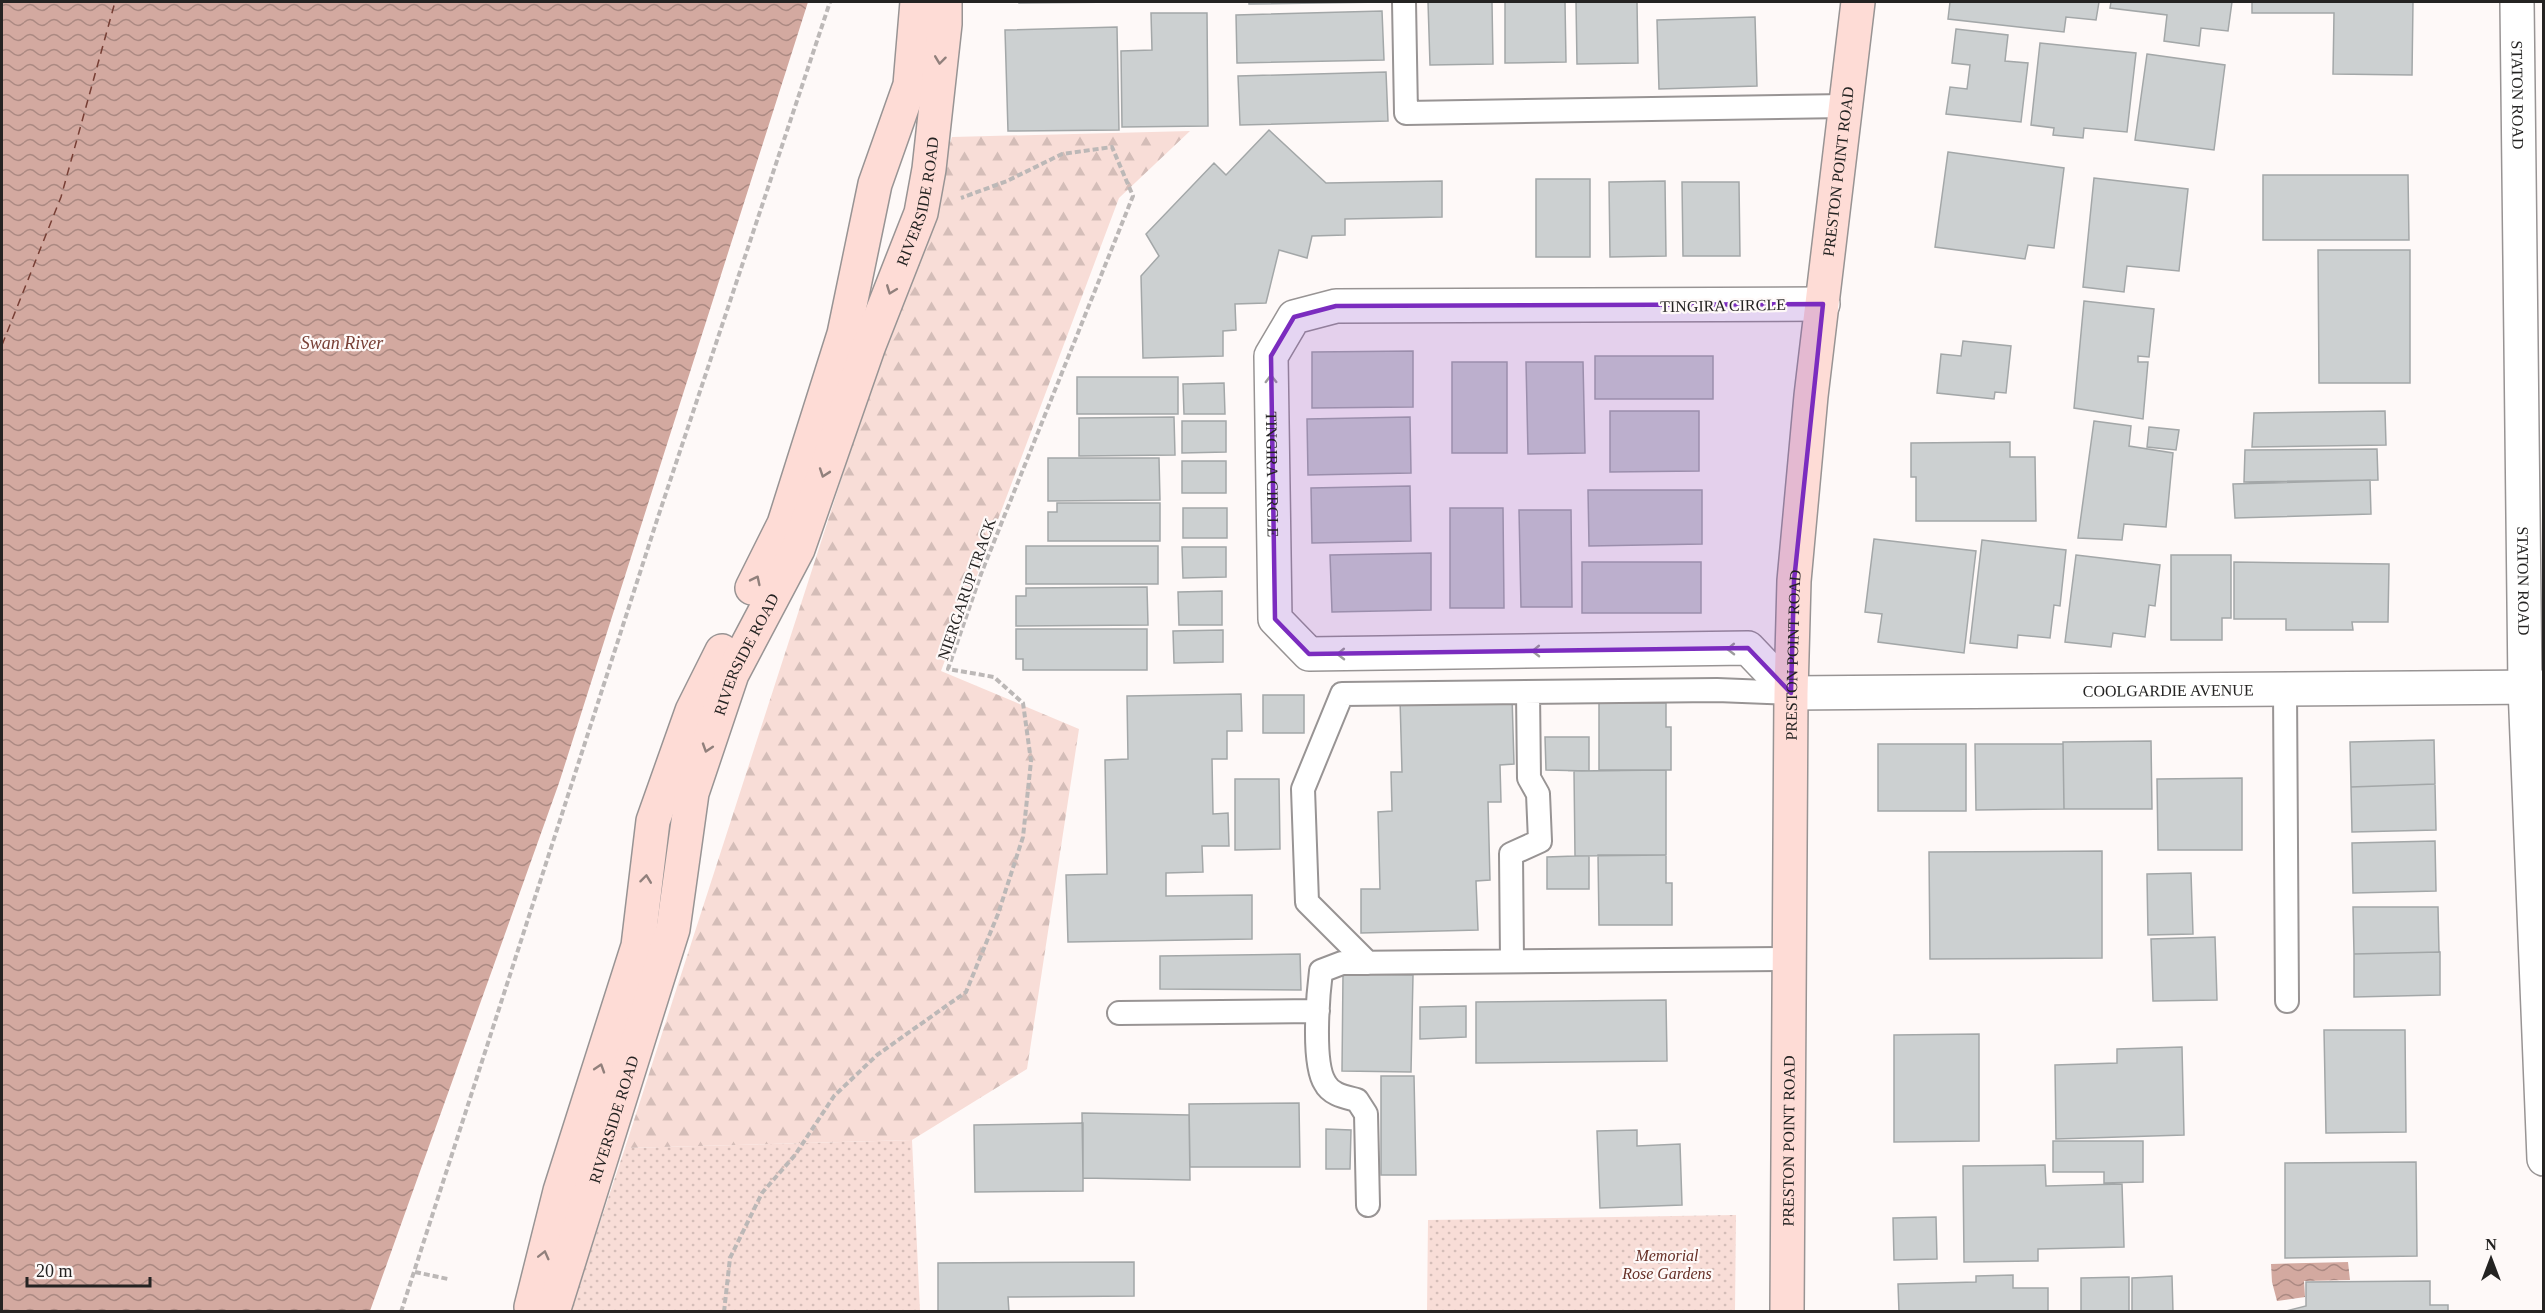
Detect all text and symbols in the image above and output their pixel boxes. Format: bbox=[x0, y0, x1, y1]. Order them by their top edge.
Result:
street label: STATON ROAD bbox=[2508, 40, 2527, 150]
one-way arrow bbox=[934, 55, 947, 64]
street label: PRESTON POINT ROAD bbox=[1820, 86, 1857, 257]
street label: RIVERSIDE ROAD bbox=[893, 136, 941, 268]
one-way arrow bbox=[885, 284, 898, 294]
street label: TINGIRA CIRCLE bbox=[1660, 296, 1786, 315]
water label: Swan River bbox=[301, 333, 384, 353]
one-way arrow bbox=[1265, 374, 1277, 383]
street label: TINGIRA CIRCLE bbox=[1263, 411, 1282, 537]
one-way arrow bbox=[819, 467, 832, 478]
street label: NIERGARUP TRACK bbox=[934, 516, 999, 662]
street label: STATON ROAD bbox=[2514, 526, 2532, 636]
street label: PRESTON POINT ROAD bbox=[1783, 569, 1804, 741]
one-way arrow bbox=[749, 576, 760, 587]
street label: RIVERSIDE ROAD bbox=[711, 590, 782, 717]
one-way arrow bbox=[1726, 643, 1735, 655]
one-way arrow bbox=[1531, 645, 1540, 658]
one-way arrow bbox=[1336, 647, 1345, 660]
street label: COOLGARDIE AVENUE bbox=[2083, 681, 2254, 700]
one-way arrow bbox=[702, 742, 714, 753]
one-way arrow bbox=[639, 875, 652, 884]
street label: RIVERSIDE ROAD bbox=[586, 1053, 642, 1185]
street label: PRESTON POINT ROAD bbox=[1780, 1055, 1798, 1227]
one-way arrow bbox=[593, 1063, 605, 1074]
north arrow bbox=[2461, 1229, 2521, 1289]
text: N bbox=[2485, 1236, 2497, 1253]
park label: Memorial Rose Gardens bbox=[1621, 1247, 1712, 1282]
scale bar bbox=[27, 1250, 150, 1288]
one-way arrow bbox=[537, 1250, 550, 1260]
text: 20 m bbox=[36, 1261, 73, 1281]

